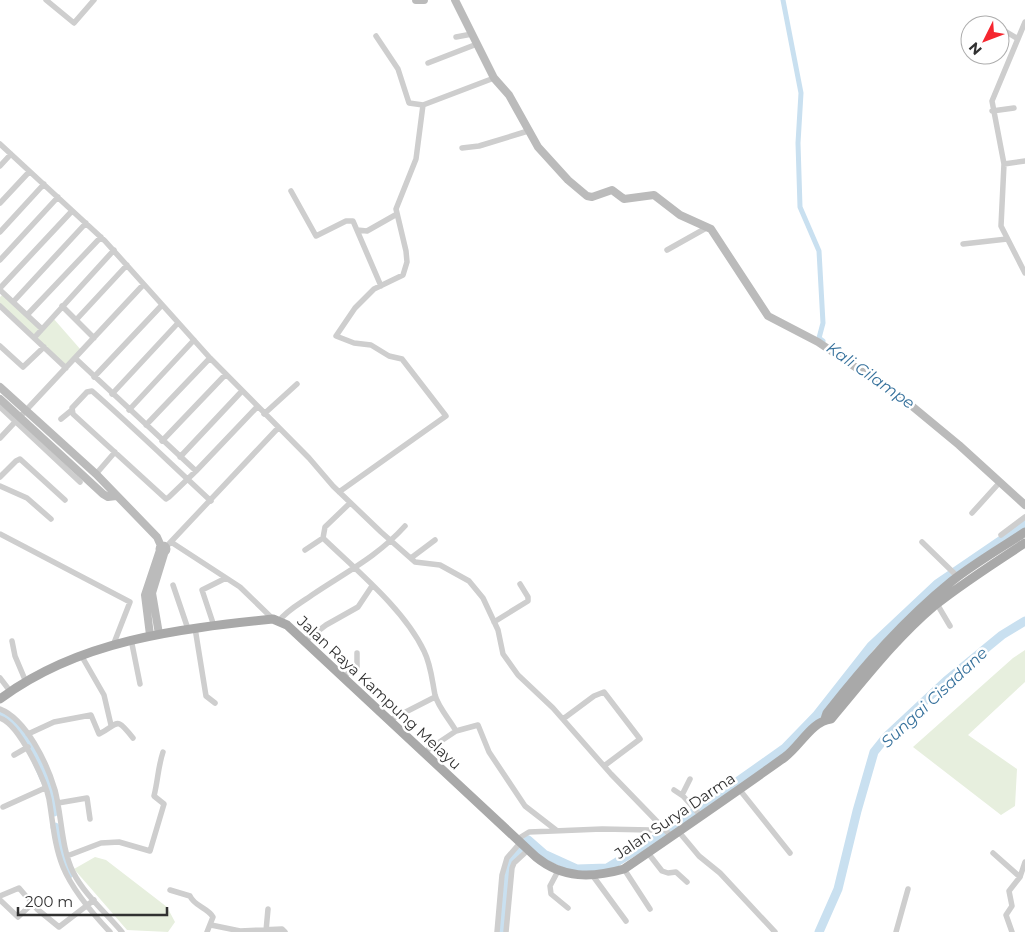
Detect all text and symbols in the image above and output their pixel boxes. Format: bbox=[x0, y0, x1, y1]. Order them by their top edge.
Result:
north arrow bbox=[960, 15, 1010, 65]
text: N bbox=[965, 38, 986, 59]
water label: Kali Cilampe bbox=[823, 338, 918, 413]
street label: Jalan Raya Kampung Melayu bbox=[293, 611, 465, 774]
water label: Sungai Cisadane bbox=[877, 643, 991, 751]
street label: Jalan Surya Darma bbox=[610, 768, 739, 863]
scale bar bbox=[18, 884, 166, 916]
text: 200 m bbox=[25, 892, 73, 911]

